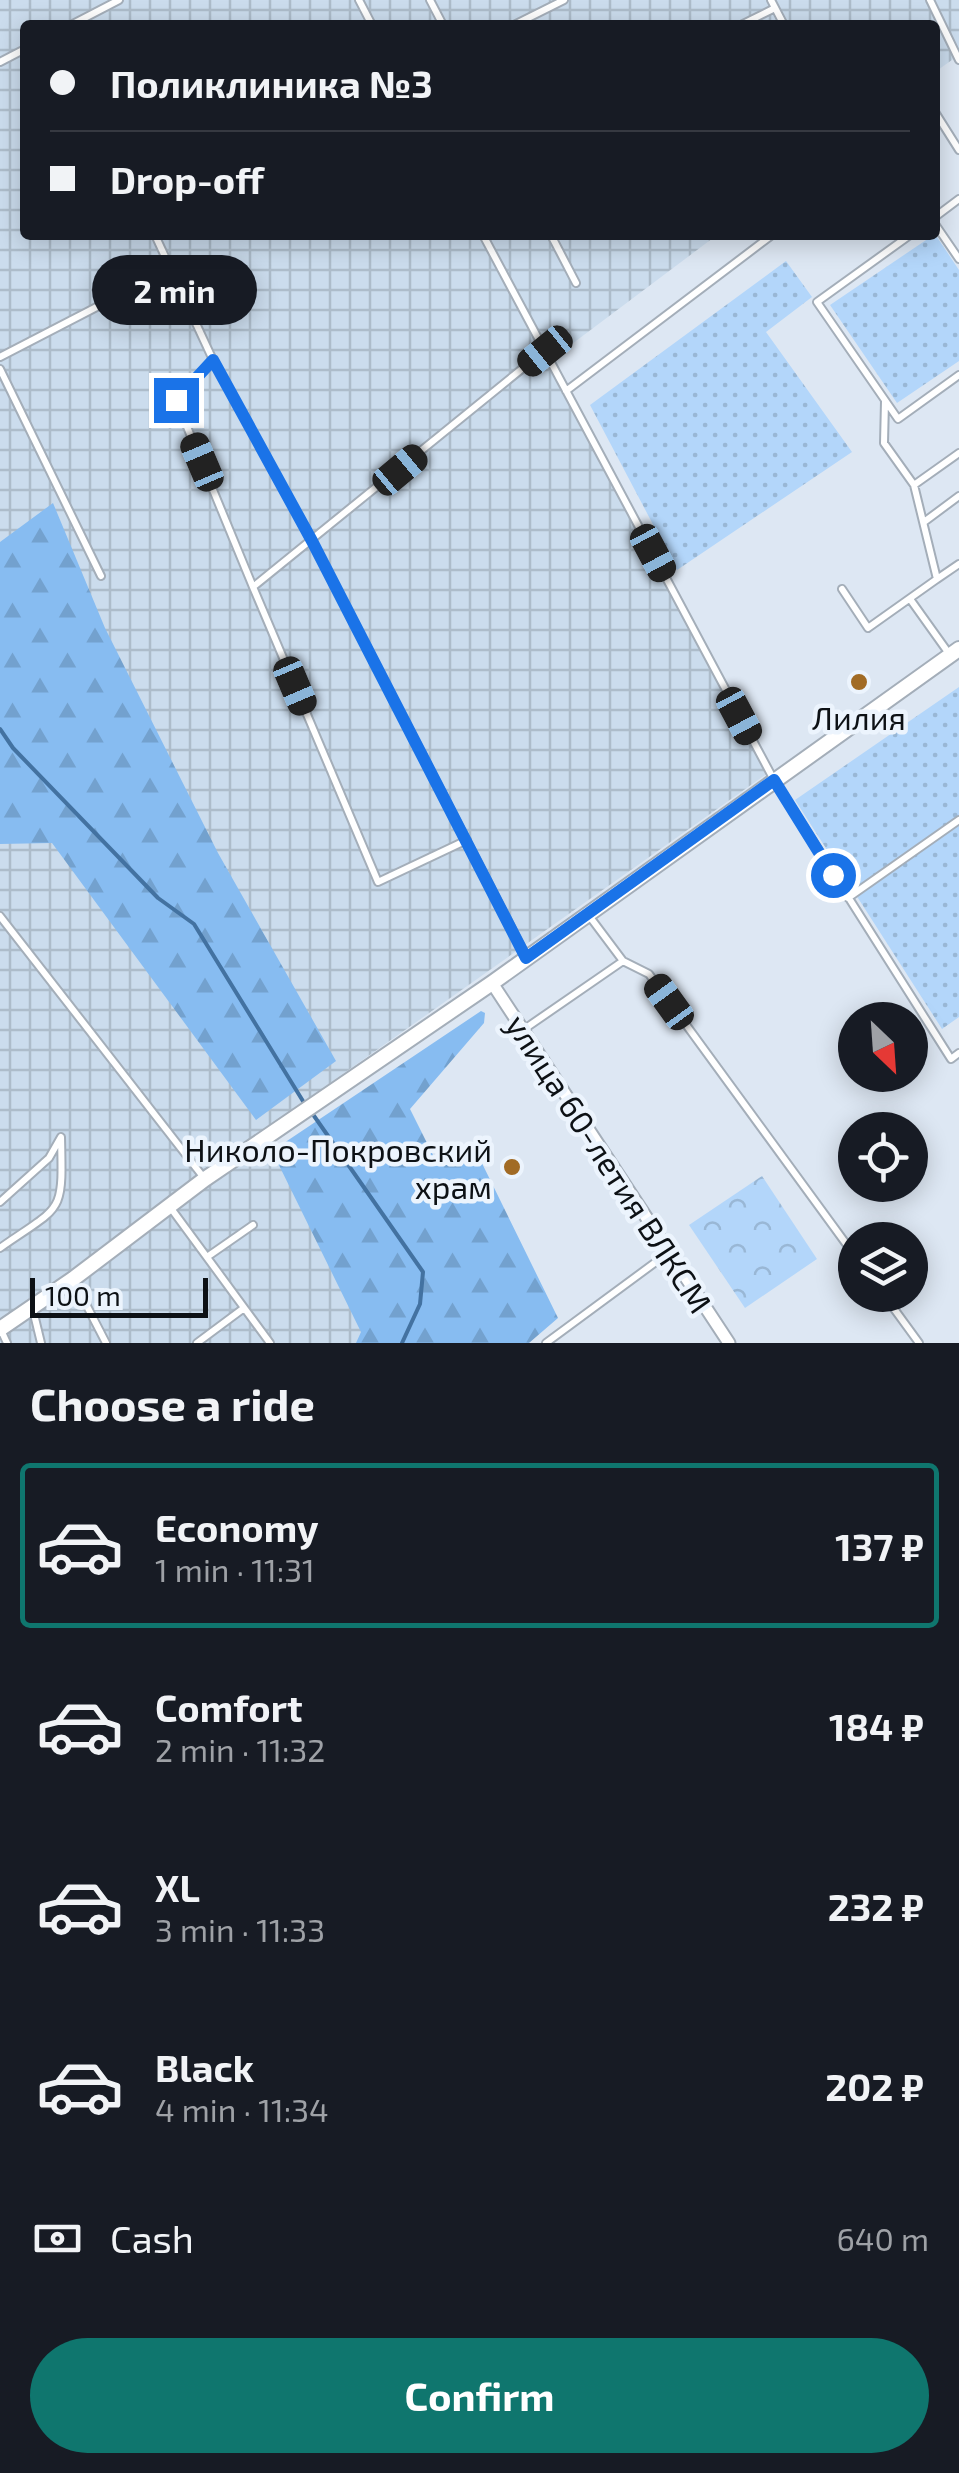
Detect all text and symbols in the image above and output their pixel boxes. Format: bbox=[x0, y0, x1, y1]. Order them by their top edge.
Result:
text: Поликлиника №3 bbox=[110, 60, 433, 106]
text: Drop-off bbox=[110, 156, 264, 202]
callout: 2 min bbox=[94, 255, 258, 325]
text: 2 min bbox=[134, 271, 215, 309]
car bbox=[512, 320, 578, 382]
route end bbox=[154, 378, 199, 423]
car bbox=[176, 429, 228, 495]
car bbox=[367, 439, 433, 501]
car bbox=[626, 519, 680, 587]
car bbox=[269, 653, 321, 719]
marker: Лилия bbox=[848, 671, 870, 693]
car bbox=[712, 682, 766, 750]
place label: Лилия bbox=[812, 698, 906, 736]
route start bbox=[811, 853, 856, 898]
car bbox=[639, 969, 699, 1035]
north arrow bbox=[838, 1002, 928, 1092]
map controls bbox=[838, 1002, 928, 1312]
street label: улица 60-летия ВЛКСМ bbox=[498, 1007, 721, 1320]
button: locate bbox=[838, 1112, 928, 1202]
place label: Николо-Покровский храм bbox=[184, 1130, 492, 1205]
marker: Николо-Покровский храм bbox=[501, 1156, 523, 1178]
button: layers bbox=[838, 1222, 928, 1312]
scale bar bbox=[30, 1273, 208, 1318]
text: 100 m bbox=[45, 1278, 121, 1312]
text: Choose a ride bbox=[30, 1376, 315, 1430]
icon: car bbox=[35, 1501, 125, 1591]
text: Economy bbox=[155, 1504, 319, 1550]
text: 137 ₽ bbox=[835, 1523, 924, 1569]
text: 1 min · 11:31 bbox=[155, 1550, 315, 1588]
icon: car bbox=[35, 1681, 125, 1771]
text: Comfort bbox=[155, 1684, 303, 1730]
text: 184 ₽ bbox=[829, 1703, 924, 1749]
text: 2 min · 11:32 bbox=[155, 1730, 325, 1768]
icon: car bbox=[35, 1861, 125, 1951]
text: XL bbox=[155, 1864, 200, 1910]
text: 232 ₽ bbox=[828, 1883, 924, 1929]
text: 3 min · 11:33 bbox=[155, 1910, 325, 1948]
icon: car bbox=[35, 2041, 125, 2131]
text: Black bbox=[155, 2044, 254, 2090]
text: 202 ₽ bbox=[825, 2063, 924, 2109]
text: 4 min · 11:34 bbox=[155, 2090, 329, 2128]
icon: cash bbox=[30, 2211, 85, 2266]
text: Cash bbox=[110, 2215, 194, 2261]
text: 640 m bbox=[837, 2219, 929, 2257]
button: Confirm bbox=[30, 2338, 929, 2453]

